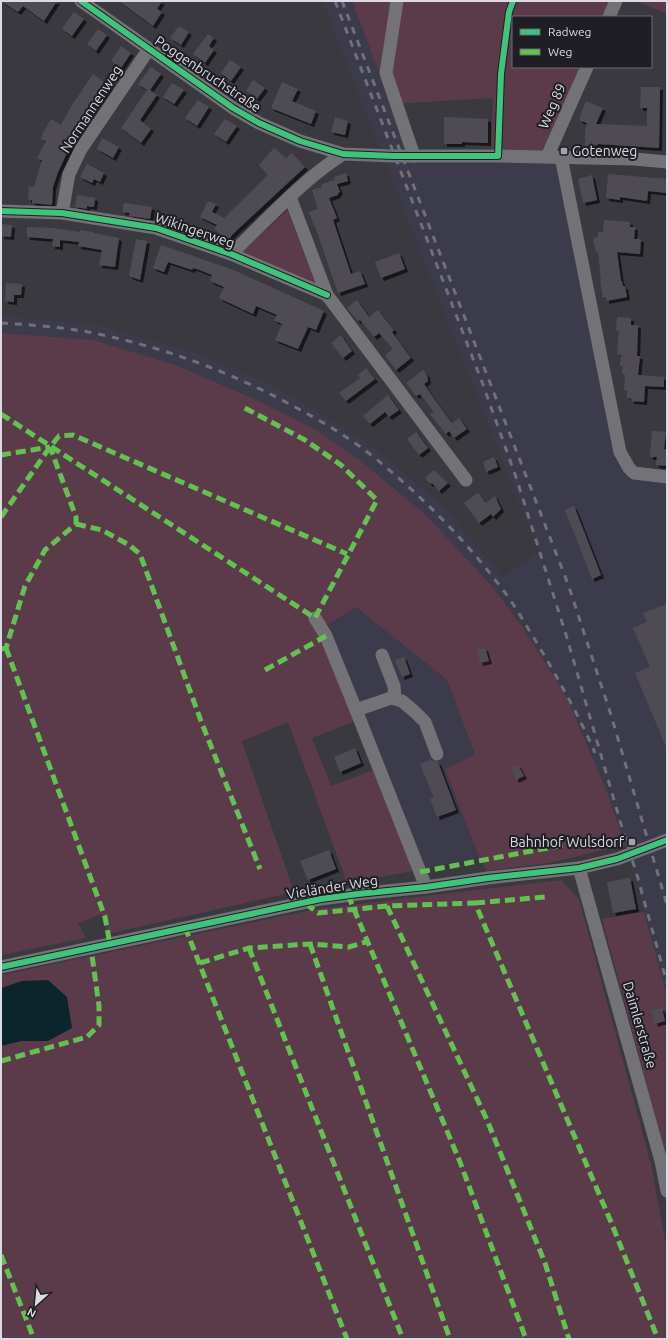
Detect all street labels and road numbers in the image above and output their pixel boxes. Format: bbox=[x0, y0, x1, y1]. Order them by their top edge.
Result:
street label: Poggenbruchstraße bbox=[152, 33, 264, 115]
street label: Normannenweg bbox=[57, 62, 125, 156]
street label: Weg 89 bbox=[535, 81, 569, 131]
street label: Wikingerweg bbox=[153, 209, 237, 251]
street label: Vieländer Weg bbox=[285, 872, 379, 902]
street label: Daimlerstraße bbox=[620, 980, 660, 1070]

